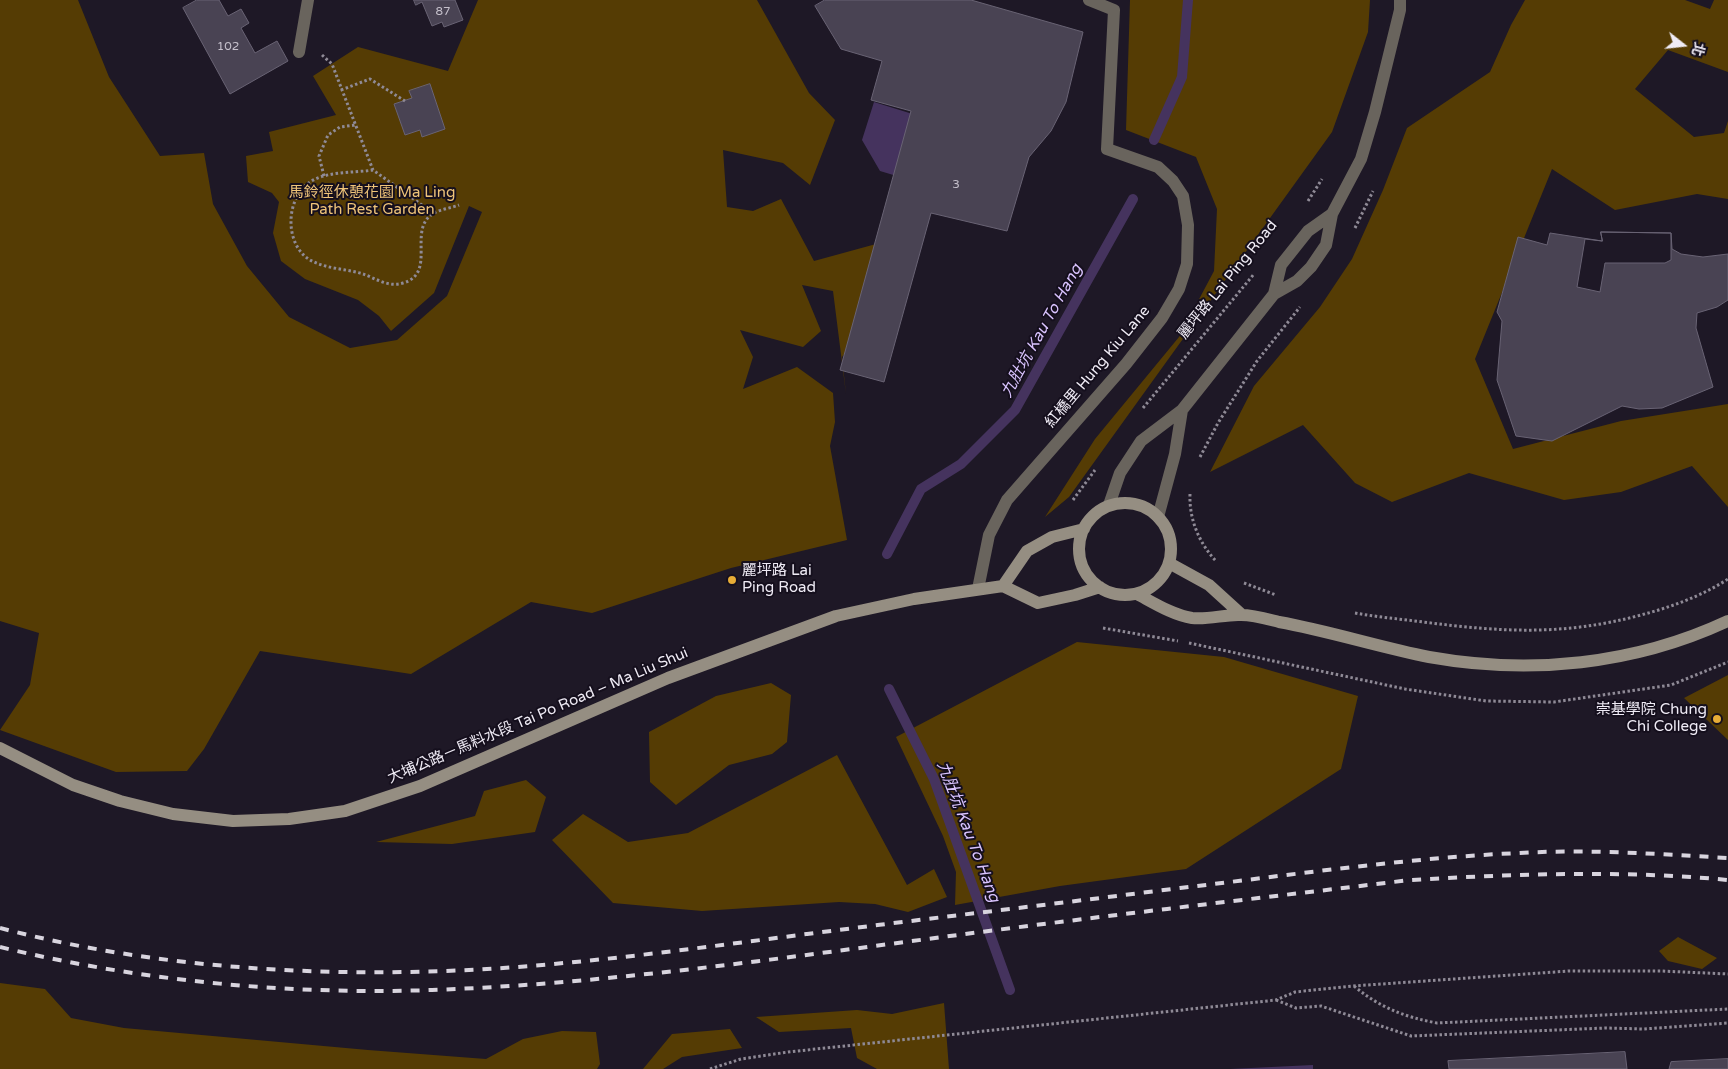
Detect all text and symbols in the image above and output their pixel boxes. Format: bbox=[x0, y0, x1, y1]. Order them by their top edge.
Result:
house number: 87 bbox=[435, 5, 451, 19]
north arrow bbox=[1658, 20, 1708, 70]
house number: 102 bbox=[217, 40, 239, 54]
text: 北 bbox=[1688, 40, 1708, 58]
house number: 3 bbox=[952, 178, 960, 192]
park label: 馬鈴徑休憩花園 Ma Ling Path Rest Garden bbox=[289, 184, 455, 219]
street label: 麗坪路 Lai Ping Road bbox=[1175, 217, 1281, 343]
water label: 九肚坑 Kau To Hang bbox=[997, 261, 1087, 401]
street label: 紅橋里 Hung Kiu Lane bbox=[1042, 303, 1154, 431]
place label: 麗坪路 Lai Ping Road bbox=[742, 562, 816, 597]
marker: 麗坪路 Lai Ping Road bbox=[726, 574, 738, 586]
street label: 大埔公路－馬料水段 Tai Po Road – Ma Liu Shui bbox=[385, 644, 691, 788]
place label: 崇基學院 Chung Chi College bbox=[1596, 701, 1707, 736]
marker: 崇基學院 Chung Chi College bbox=[1711, 713, 1723, 725]
water label: 九肚坑 Kau To Hang bbox=[932, 759, 1004, 905]

